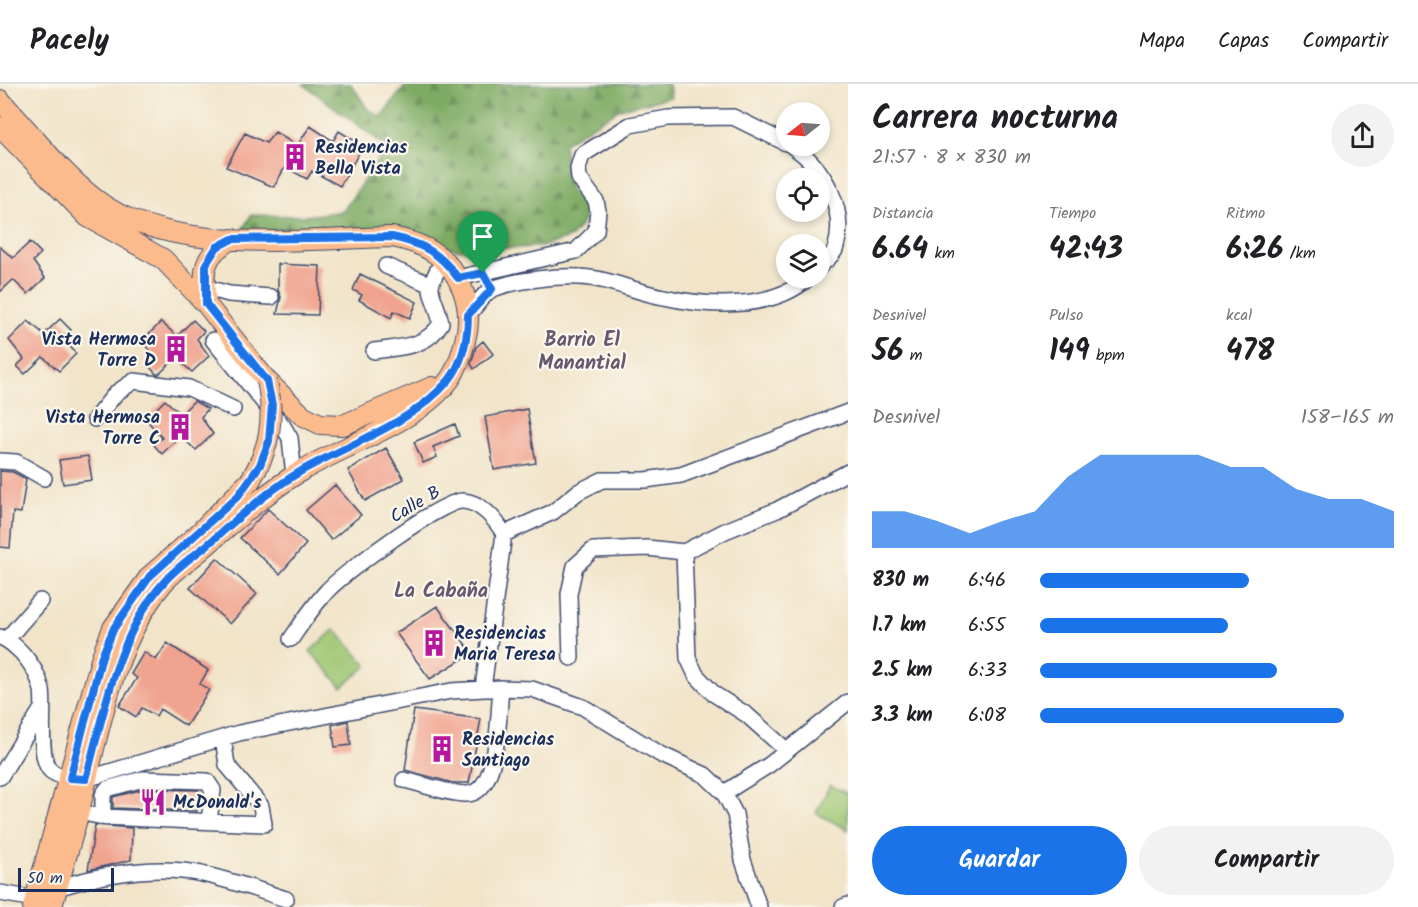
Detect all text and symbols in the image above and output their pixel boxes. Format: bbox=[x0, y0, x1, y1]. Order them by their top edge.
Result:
text: Pacely bbox=[30, 19, 109, 64]
text: Mapa bbox=[1139, 25, 1185, 58]
text: Capas bbox=[1218, 25, 1269, 58]
text: Compartir bbox=[1302, 25, 1388, 58]
text: Carrera nocturna bbox=[872, 93, 1118, 146]
north arrow bbox=[776, 102, 830, 156]
map controls bbox=[776, 102, 830, 288]
button: share bbox=[1331, 104, 1394, 167]
place label: Residencias Bella Vista bbox=[315, 134, 408, 184]
building icon: Residencias Bella Vista bbox=[280, 142, 310, 172]
text: 21:57 · 8 × 830 m bbox=[872, 142, 1031, 174]
button: locate bbox=[776, 168, 830, 222]
text: Distancia bbox=[872, 201, 934, 226]
text: Tiempo bbox=[1049, 201, 1096, 226]
text: Ritmo bbox=[1226, 201, 1265, 226]
pin bbox=[457, 211, 508, 273]
icon: arrive bbox=[466, 220, 499, 253]
text: 6.64 bbox=[872, 226, 928, 274]
text: 42:43 bbox=[1049, 226, 1123, 274]
text: 6:26 bbox=[1226, 226, 1283, 274]
button: layers bbox=[776, 234, 830, 288]
text: km bbox=[928, 241, 955, 266]
text: /km bbox=[1283, 241, 1316, 266]
text: Desnivel bbox=[872, 303, 927, 328]
text: Pulso bbox=[1049, 303, 1083, 328]
text: kcal bbox=[1226, 303, 1252, 328]
district label: Barrio El Manantial bbox=[538, 325, 626, 380]
place label: Vista Hermosa Torre D bbox=[42, 326, 156, 376]
text: 56 bbox=[872, 328, 903, 376]
text: 149 bbox=[1049, 328, 1090, 376]
text: 478 bbox=[1226, 328, 1274, 376]
building icon: Vista Hermosa Torre D bbox=[161, 334, 191, 364]
text: m bbox=[903, 343, 923, 368]
text: bpm bbox=[1090, 343, 1125, 368]
text: Desnivel bbox=[872, 402, 940, 434]
text: 158–165 m bbox=[1301, 402, 1394, 434]
place label: Vista Hermosa Torre C bbox=[46, 404, 160, 454]
building icon: Vista Hermosa Torre C bbox=[165, 412, 195, 442]
street label: Calle B bbox=[385, 479, 447, 532]
text: 830 m bbox=[872, 565, 929, 597]
text: 6:46 bbox=[968, 565, 1006, 597]
district label: La Cabaña bbox=[394, 576, 488, 608]
text: 1.7 km bbox=[872, 610, 926, 642]
text: 6:55 bbox=[968, 610, 1006, 642]
place label: Residencias Maria Teresa bbox=[454, 620, 556, 670]
building icon: Residencias Maria Teresa bbox=[419, 628, 449, 658]
text: 2.5 km bbox=[872, 655, 932, 687]
text: 6:33 bbox=[968, 655, 1007, 687]
text: 3.3 km bbox=[872, 700, 933, 732]
text: 6:08 bbox=[968, 700, 1006, 732]
place label: Residencias Santiago bbox=[462, 726, 555, 776]
building icon: Residencias Santiago bbox=[427, 734, 457, 764]
restaurant icon: McDonald's bbox=[138, 787, 168, 817]
place label: McDonald's bbox=[173, 789, 262, 818]
button: Guardar bbox=[872, 826, 1127, 895]
button: Compartir bbox=[1139, 826, 1394, 895]
scale bar bbox=[18, 865, 114, 892]
text: 50 m bbox=[27, 866, 63, 891]

